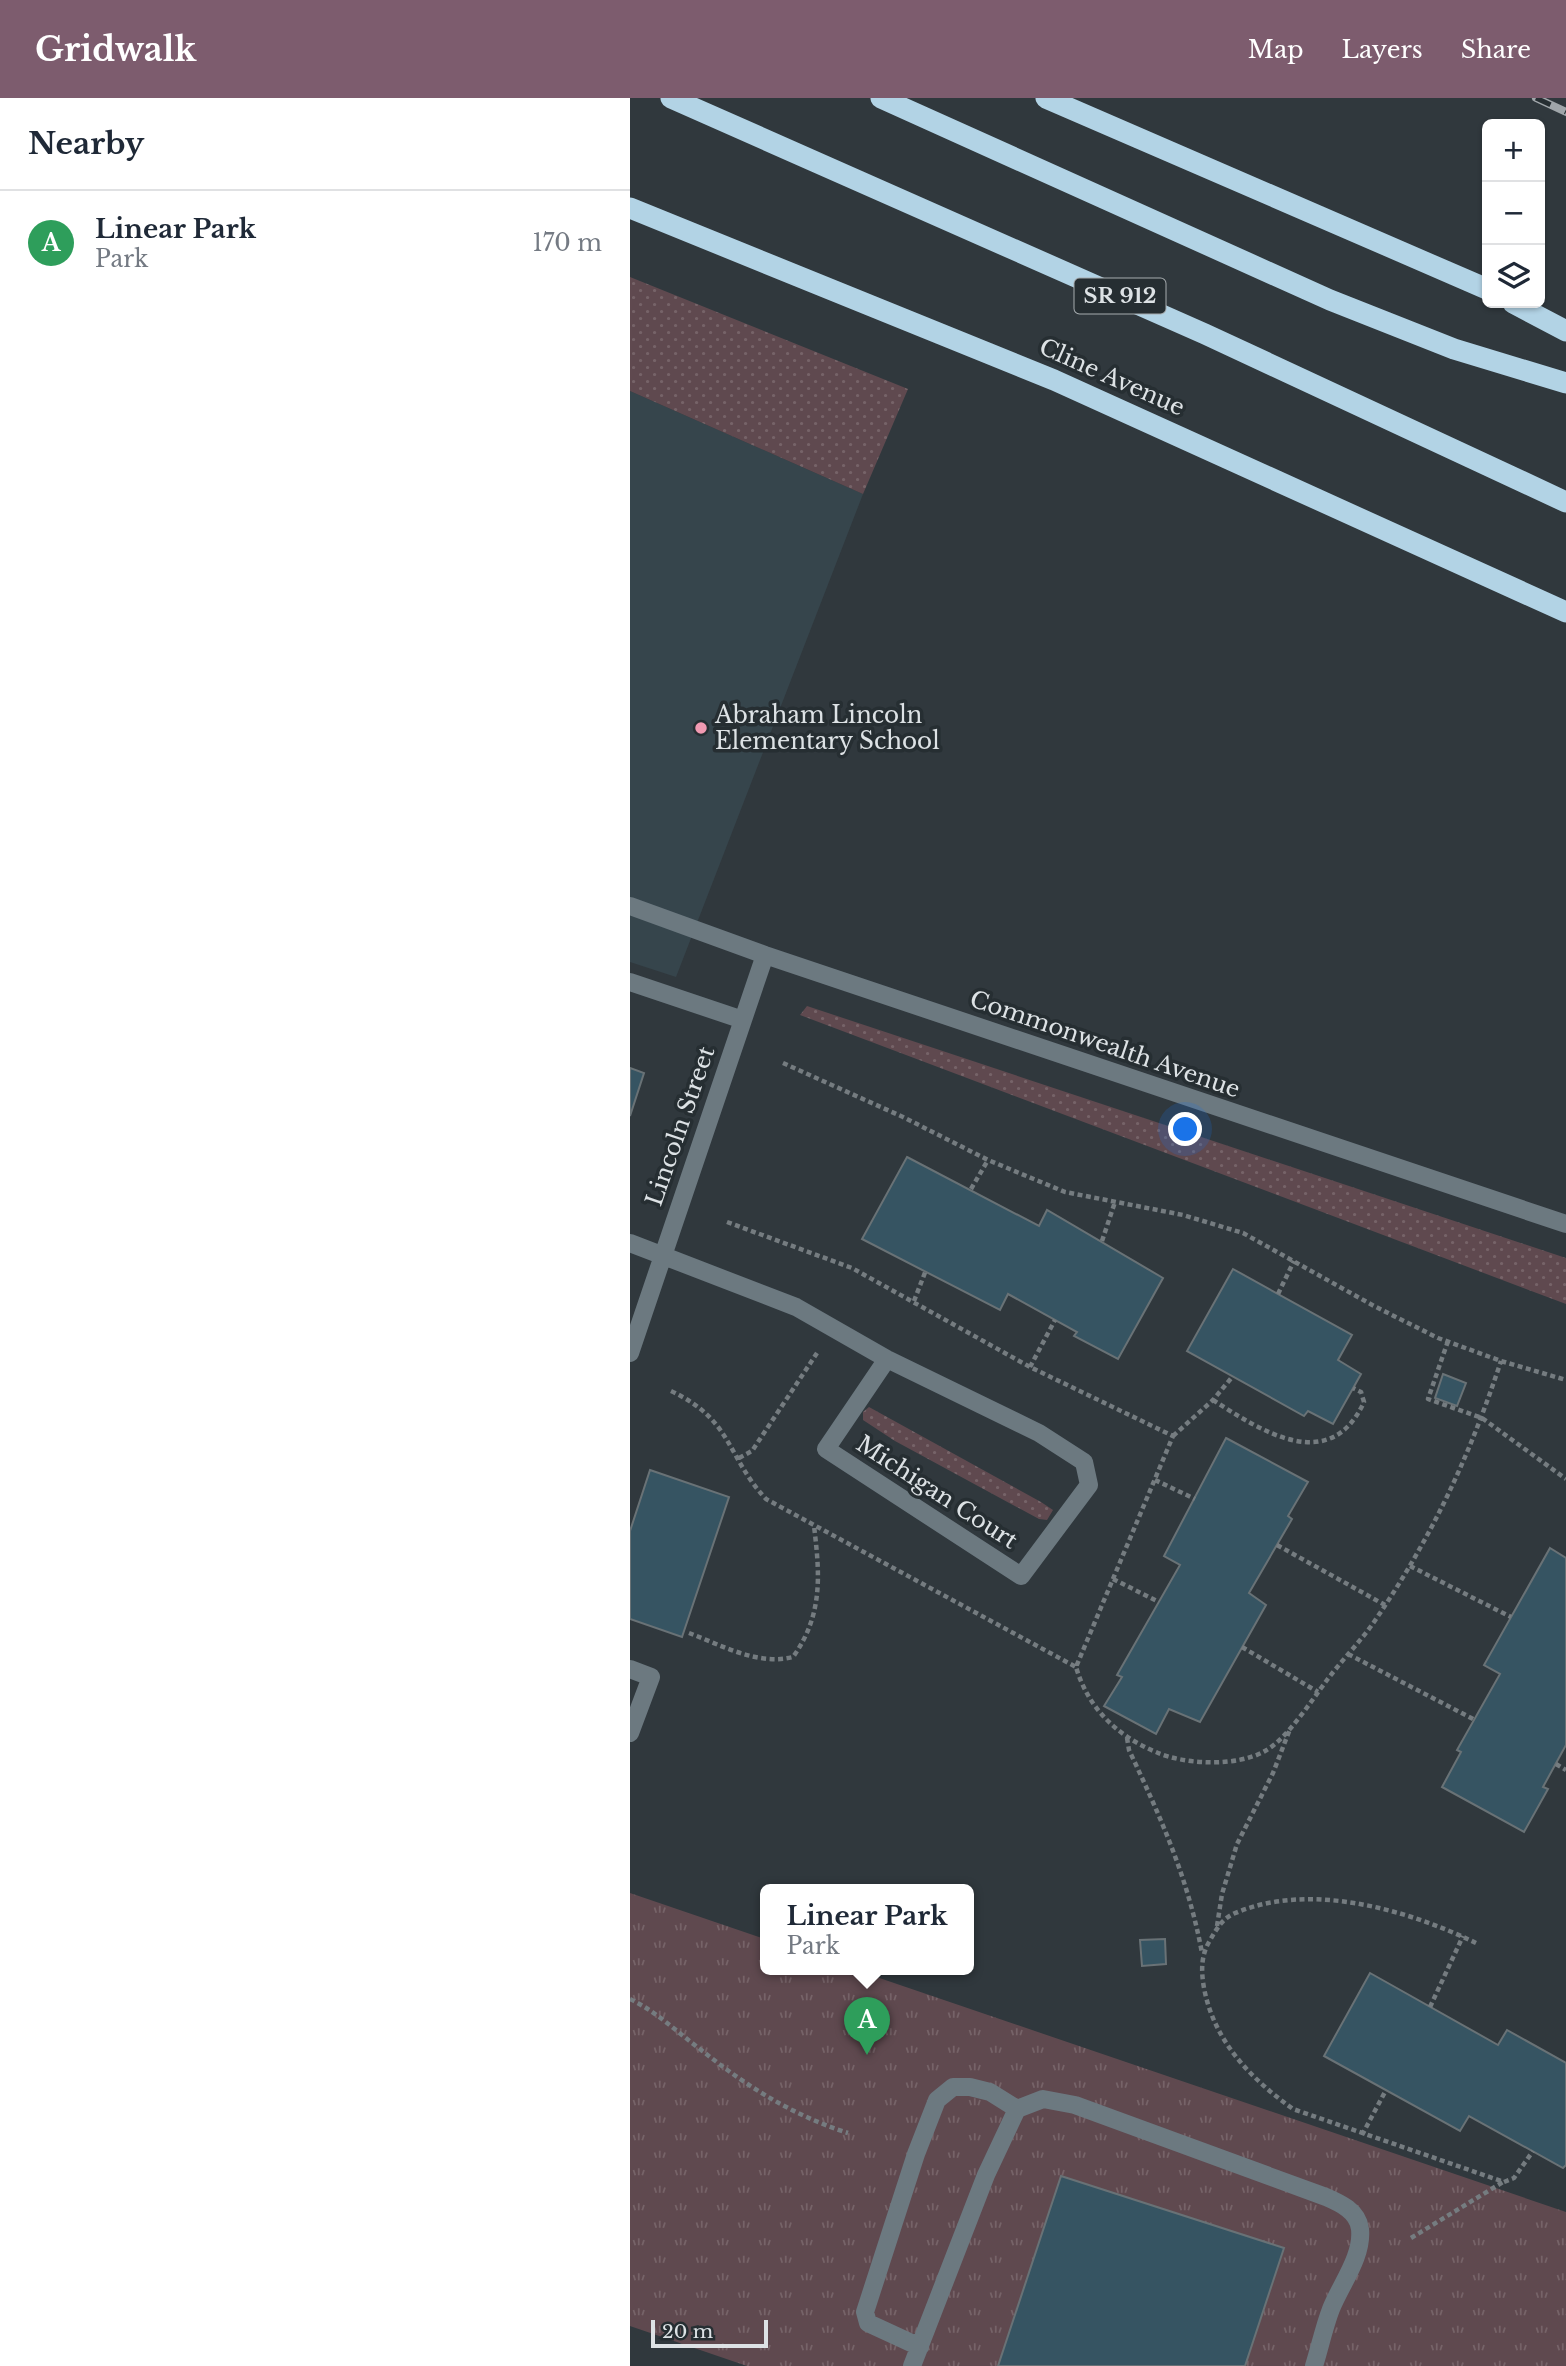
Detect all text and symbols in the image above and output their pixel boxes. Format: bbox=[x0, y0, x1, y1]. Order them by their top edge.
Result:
text: Gridwalk bbox=[35, 29, 196, 70]
text: Map bbox=[1248, 35, 1304, 64]
text: Layers bbox=[1342, 35, 1423, 64]
text: Share bbox=[1461, 35, 1531, 64]
map controls bbox=[1482, 119, 1545, 308]
button: + bbox=[1482, 119, 1545, 182]
text: Nearby bbox=[28, 125, 144, 162]
button: − bbox=[1482, 182, 1545, 245]
text: Linear Park bbox=[95, 213, 256, 245]
text: A bbox=[42, 229, 60, 257]
text: 170 m bbox=[532, 229, 602, 257]
text: Park bbox=[95, 245, 148, 273]
button: layers bbox=[1482, 245, 1545, 308]
road number: SR 912 bbox=[1074, 278, 1166, 314]
street label: Cline Avenue bbox=[1035, 332, 1189, 422]
place label: Abraham Lincoln Elementary School bbox=[714, 701, 940, 755]
marker: Abraham Lincoln Elementary School bbox=[693, 720, 709, 736]
street label: Commonwealth Avenue bbox=[966, 985, 1244, 1103]
street label: Lincoln Street bbox=[640, 1042, 721, 1209]
your location bbox=[1168, 1112, 1202, 1146]
street label: Michigan Court bbox=[851, 1429, 1023, 1555]
popup bbox=[760, 1884, 974, 1975]
text: Linear Park bbox=[787, 1900, 947, 1932]
text: Park bbox=[787, 1932, 840, 1960]
pin: A bbox=[844, 1997, 890, 2055]
scale bar bbox=[651, 2317, 768, 2349]
text: 20 m bbox=[662, 2320, 713, 2343]

